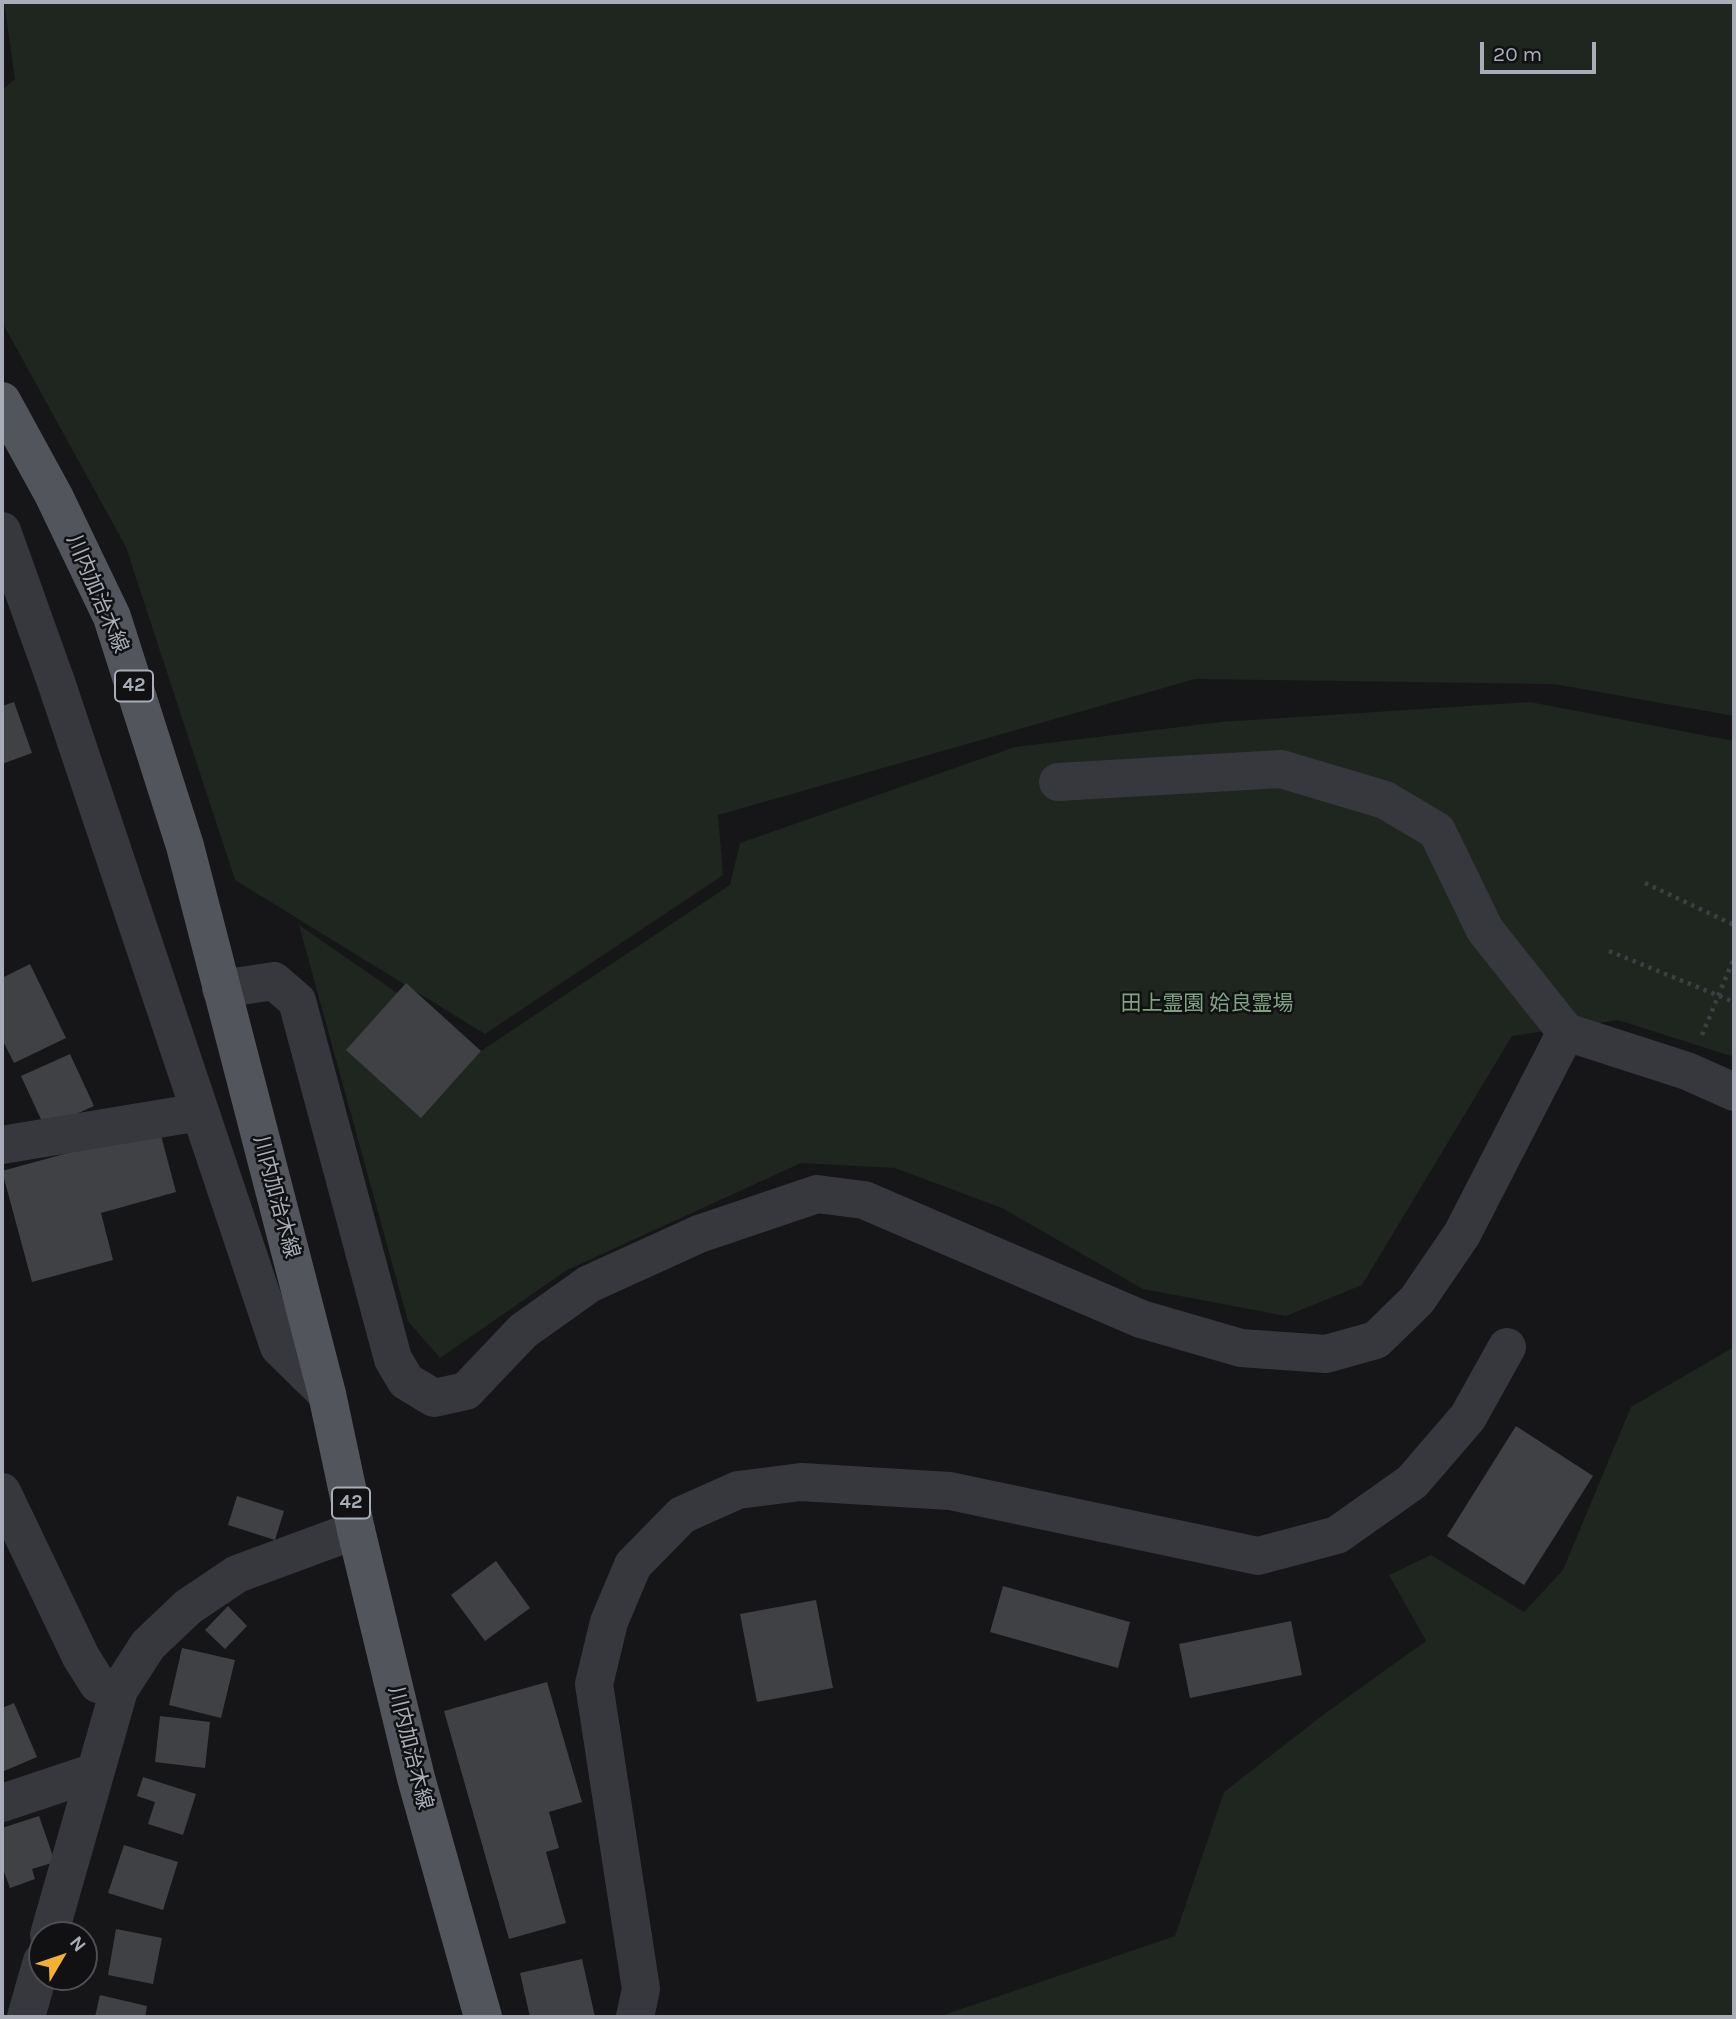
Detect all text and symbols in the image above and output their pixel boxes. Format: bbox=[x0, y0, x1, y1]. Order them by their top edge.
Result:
scale bar bbox=[1484, 28, 1600, 72]
text: 20 m bbox=[1493, 42, 1542, 66]
street label: 川内加治木線 bbox=[61, 531, 133, 657]
road number: 42 bbox=[115, 670, 153, 702]
park label: 田上霊園 姶良霊場 bbox=[1121, 991, 1293, 1017]
street label: 川内加治木線 bbox=[248, 1133, 304, 1261]
road number: 42 bbox=[332, 1488, 370, 1518]
street label: 川内加治木線 bbox=[383, 1684, 437, 1812]
north arrow bbox=[28, 1921, 98, 1991]
text: N bbox=[65, 1932, 91, 1956]

